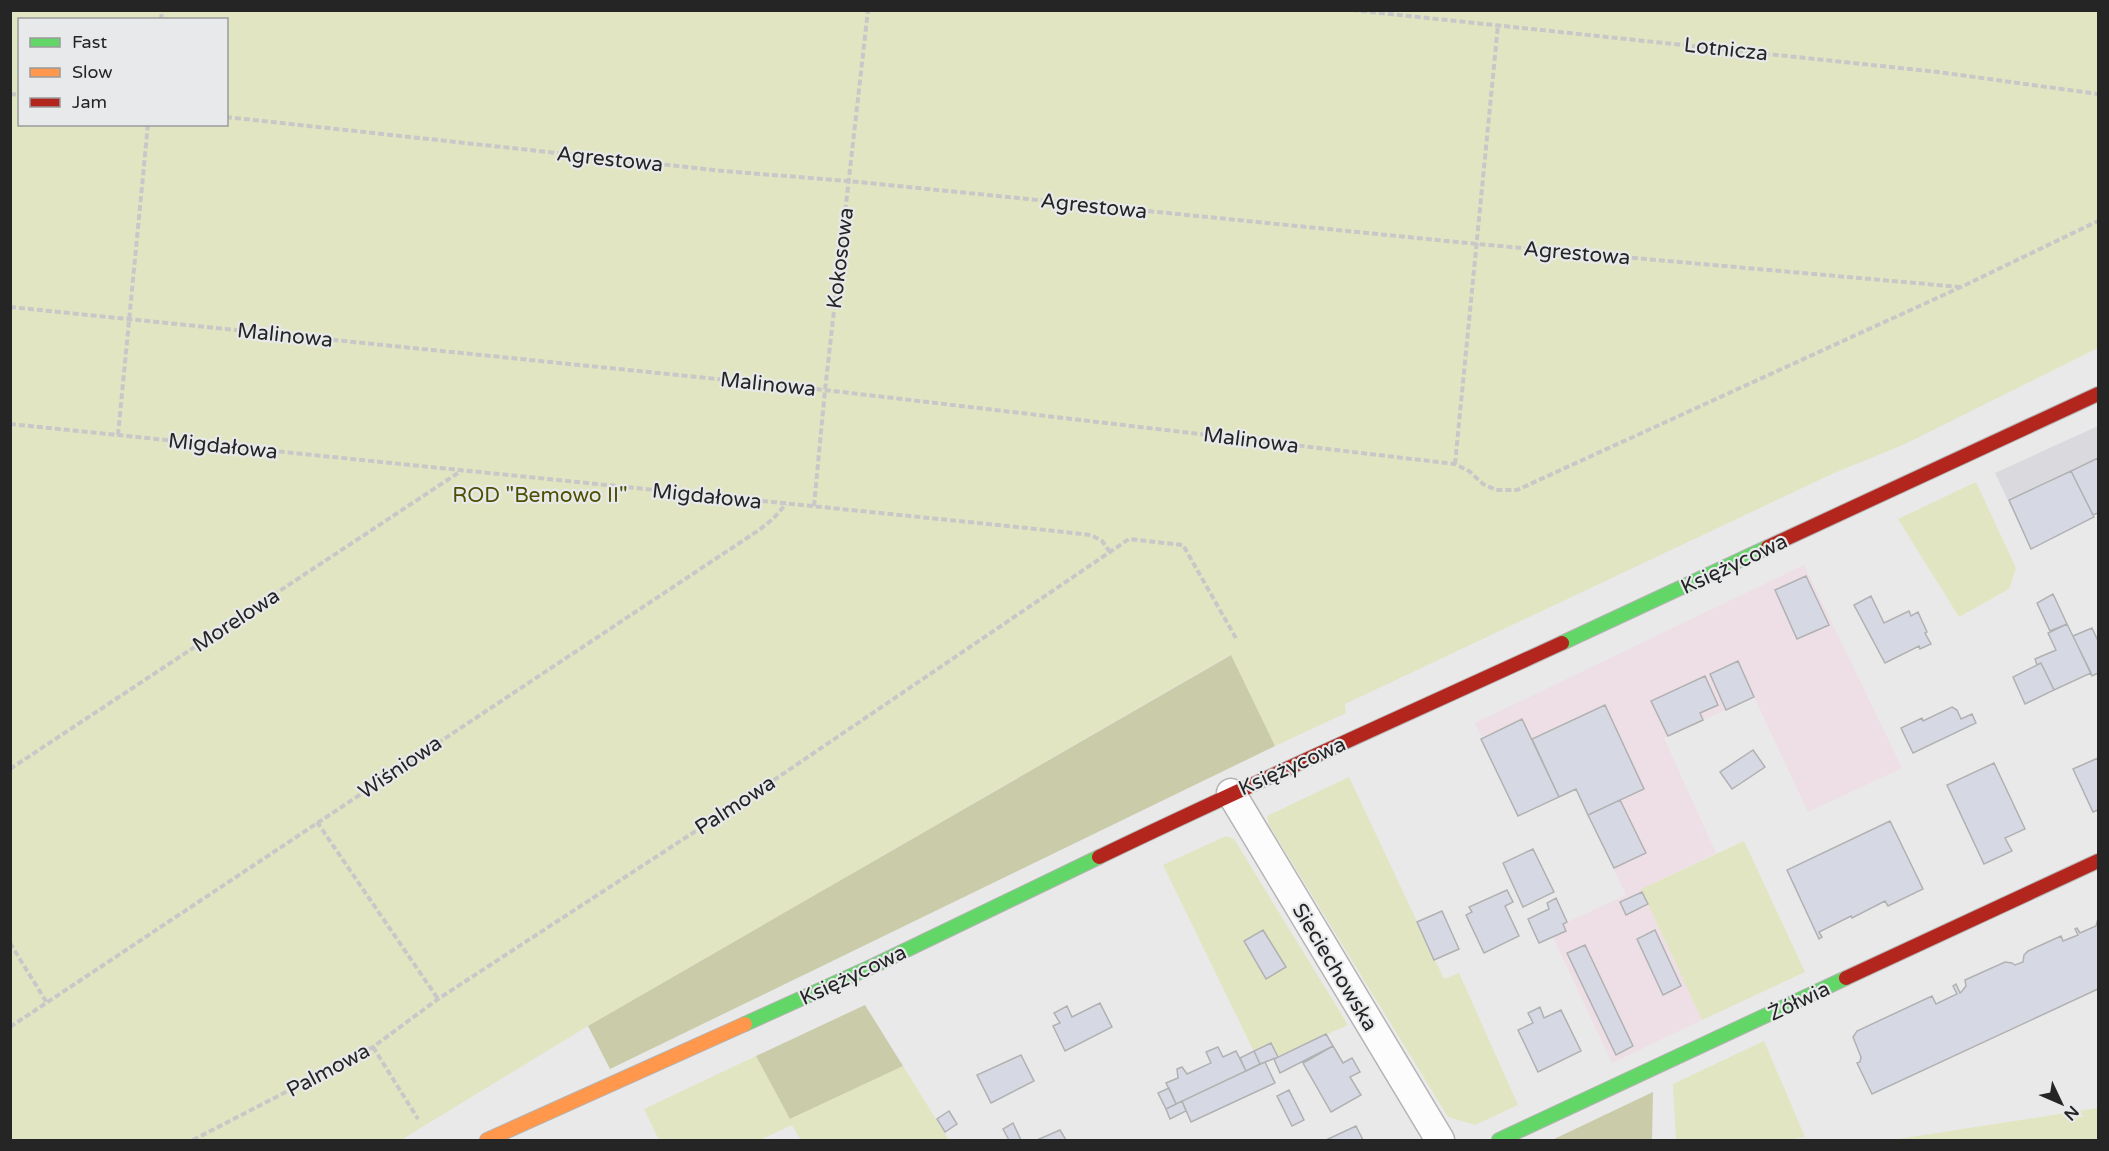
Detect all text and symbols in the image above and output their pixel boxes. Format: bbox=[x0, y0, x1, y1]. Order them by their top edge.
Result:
legend bbox=[18, 18, 228, 126]
text: Fast bbox=[72, 31, 107, 53]
street label: Lotnicza bbox=[1683, 33, 1769, 66]
text: Slow bbox=[72, 61, 113, 83]
text: Jam bbox=[72, 91, 107, 113]
street label: Agrestowa bbox=[555, 141, 665, 178]
street label: Agrestowa bbox=[1039, 188, 1149, 225]
street label: Kokosowa bbox=[822, 206, 859, 310]
street label: Agrestowa bbox=[1523, 236, 1631, 271]
street label: Malinowa bbox=[236, 318, 334, 353]
street label: Malinowa bbox=[719, 367, 817, 402]
street label: Malinowa bbox=[1202, 422, 1300, 459]
street label: Migdałowa bbox=[167, 428, 279, 465]
street label: Migdałowa bbox=[651, 478, 763, 515]
park label: ROD "Bemowo II" bbox=[452, 483, 628, 508]
street label: Księżycowa bbox=[1677, 529, 1792, 600]
street label: Morelowa bbox=[188, 583, 284, 658]
street label: Wiśniowa bbox=[354, 730, 447, 804]
street label: Księżycowa bbox=[1235, 732, 1350, 801]
street label: Palmowa bbox=[690, 770, 780, 841]
street label: Sieciechowska bbox=[1287, 899, 1383, 1036]
street label: Księżycowa bbox=[796, 940, 911, 1011]
street label: Żółwia bbox=[1764, 976, 1834, 1027]
street label: Palmowa bbox=[282, 1038, 374, 1103]
north arrow bbox=[2031, 1073, 2091, 1133]
text: N bbox=[2059, 1101, 2083, 1124]

